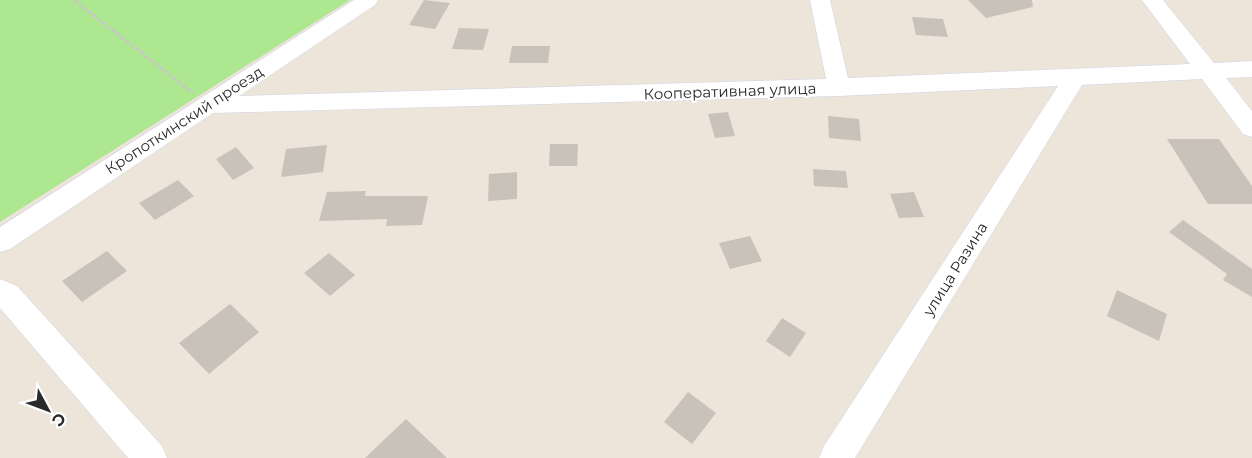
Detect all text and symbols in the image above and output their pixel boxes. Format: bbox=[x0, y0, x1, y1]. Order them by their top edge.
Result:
street label: Кропоткинский проезд bbox=[101, 62, 267, 178]
street label: Кооперативная улица bbox=[643, 78, 817, 104]
street label: улица Разина bbox=[918, 219, 991, 320]
north arrow bbox=[18, 380, 78, 440]
text: С bbox=[48, 409, 70, 430]

